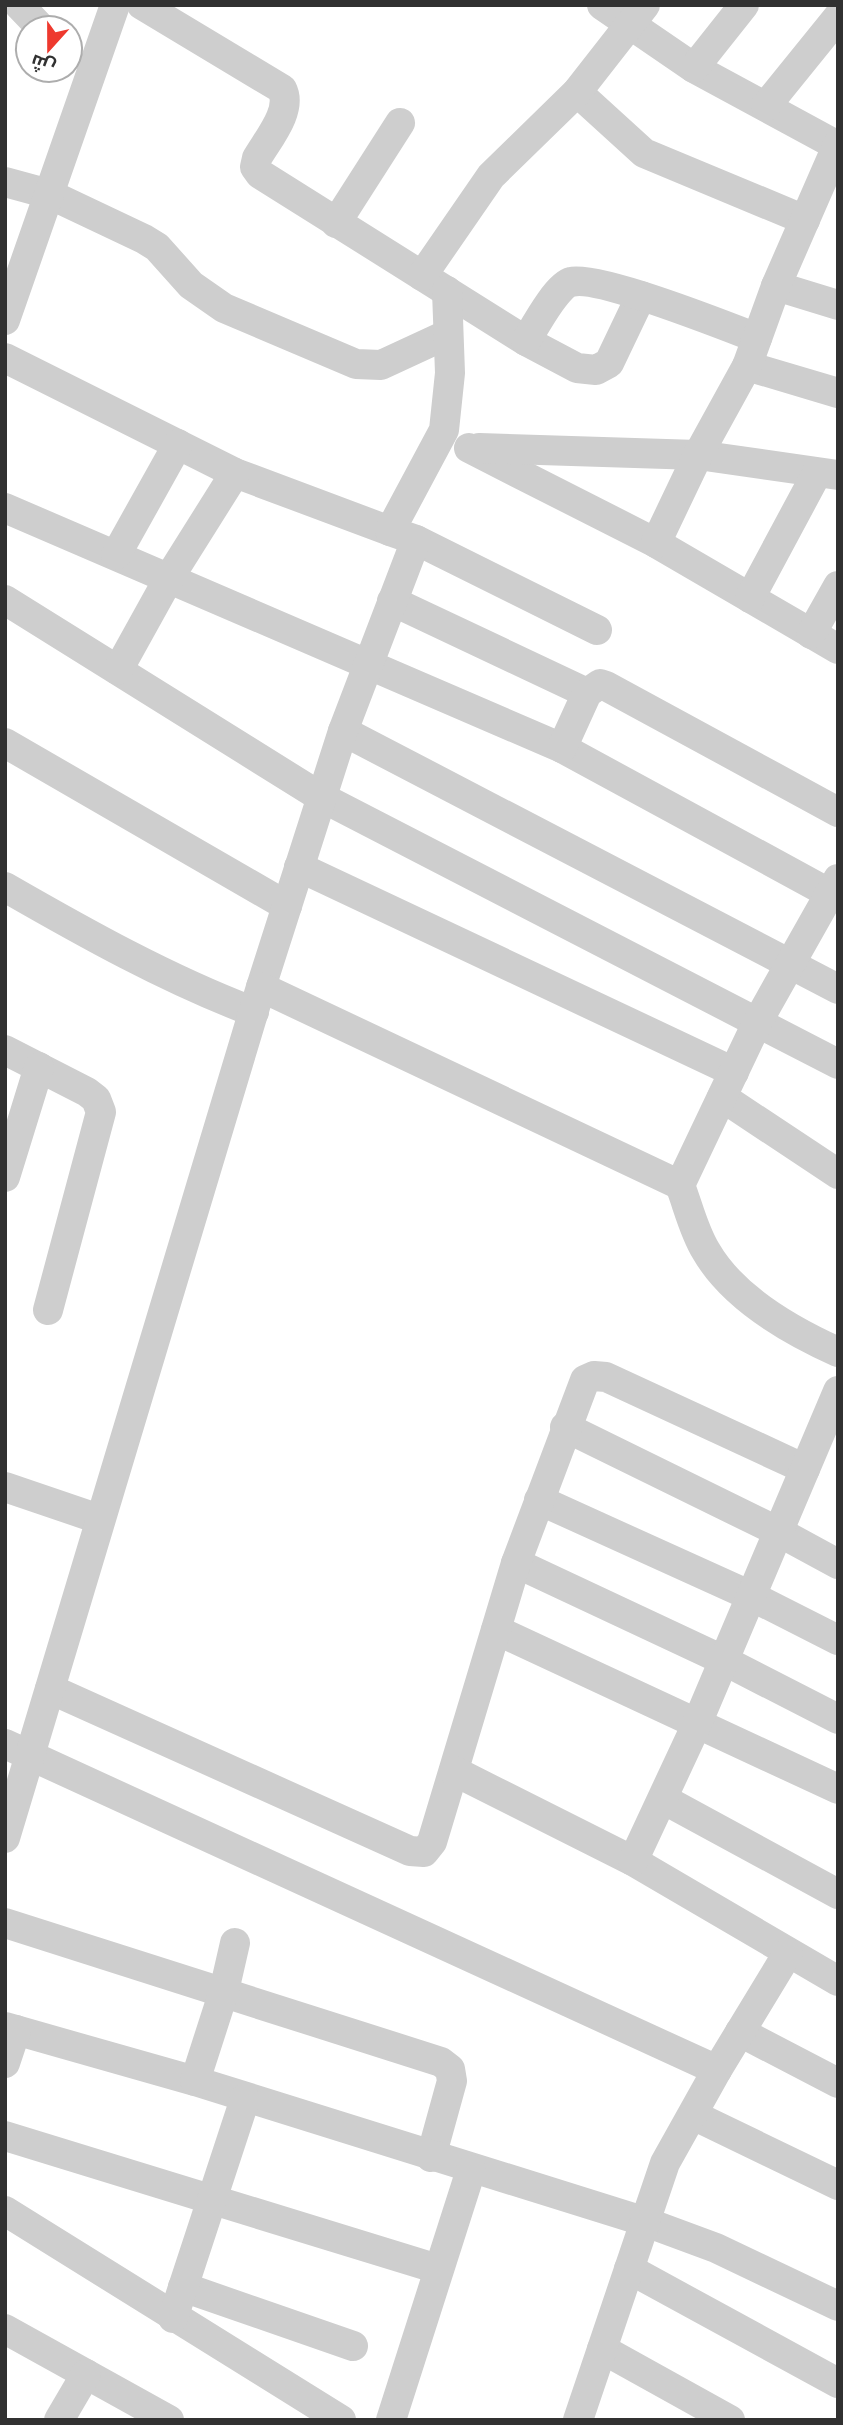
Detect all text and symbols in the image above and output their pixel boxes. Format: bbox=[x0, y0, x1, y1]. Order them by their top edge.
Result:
north arrow bbox=[14, 14, 84, 84]
text: ش bbox=[27, 47, 59, 81]

